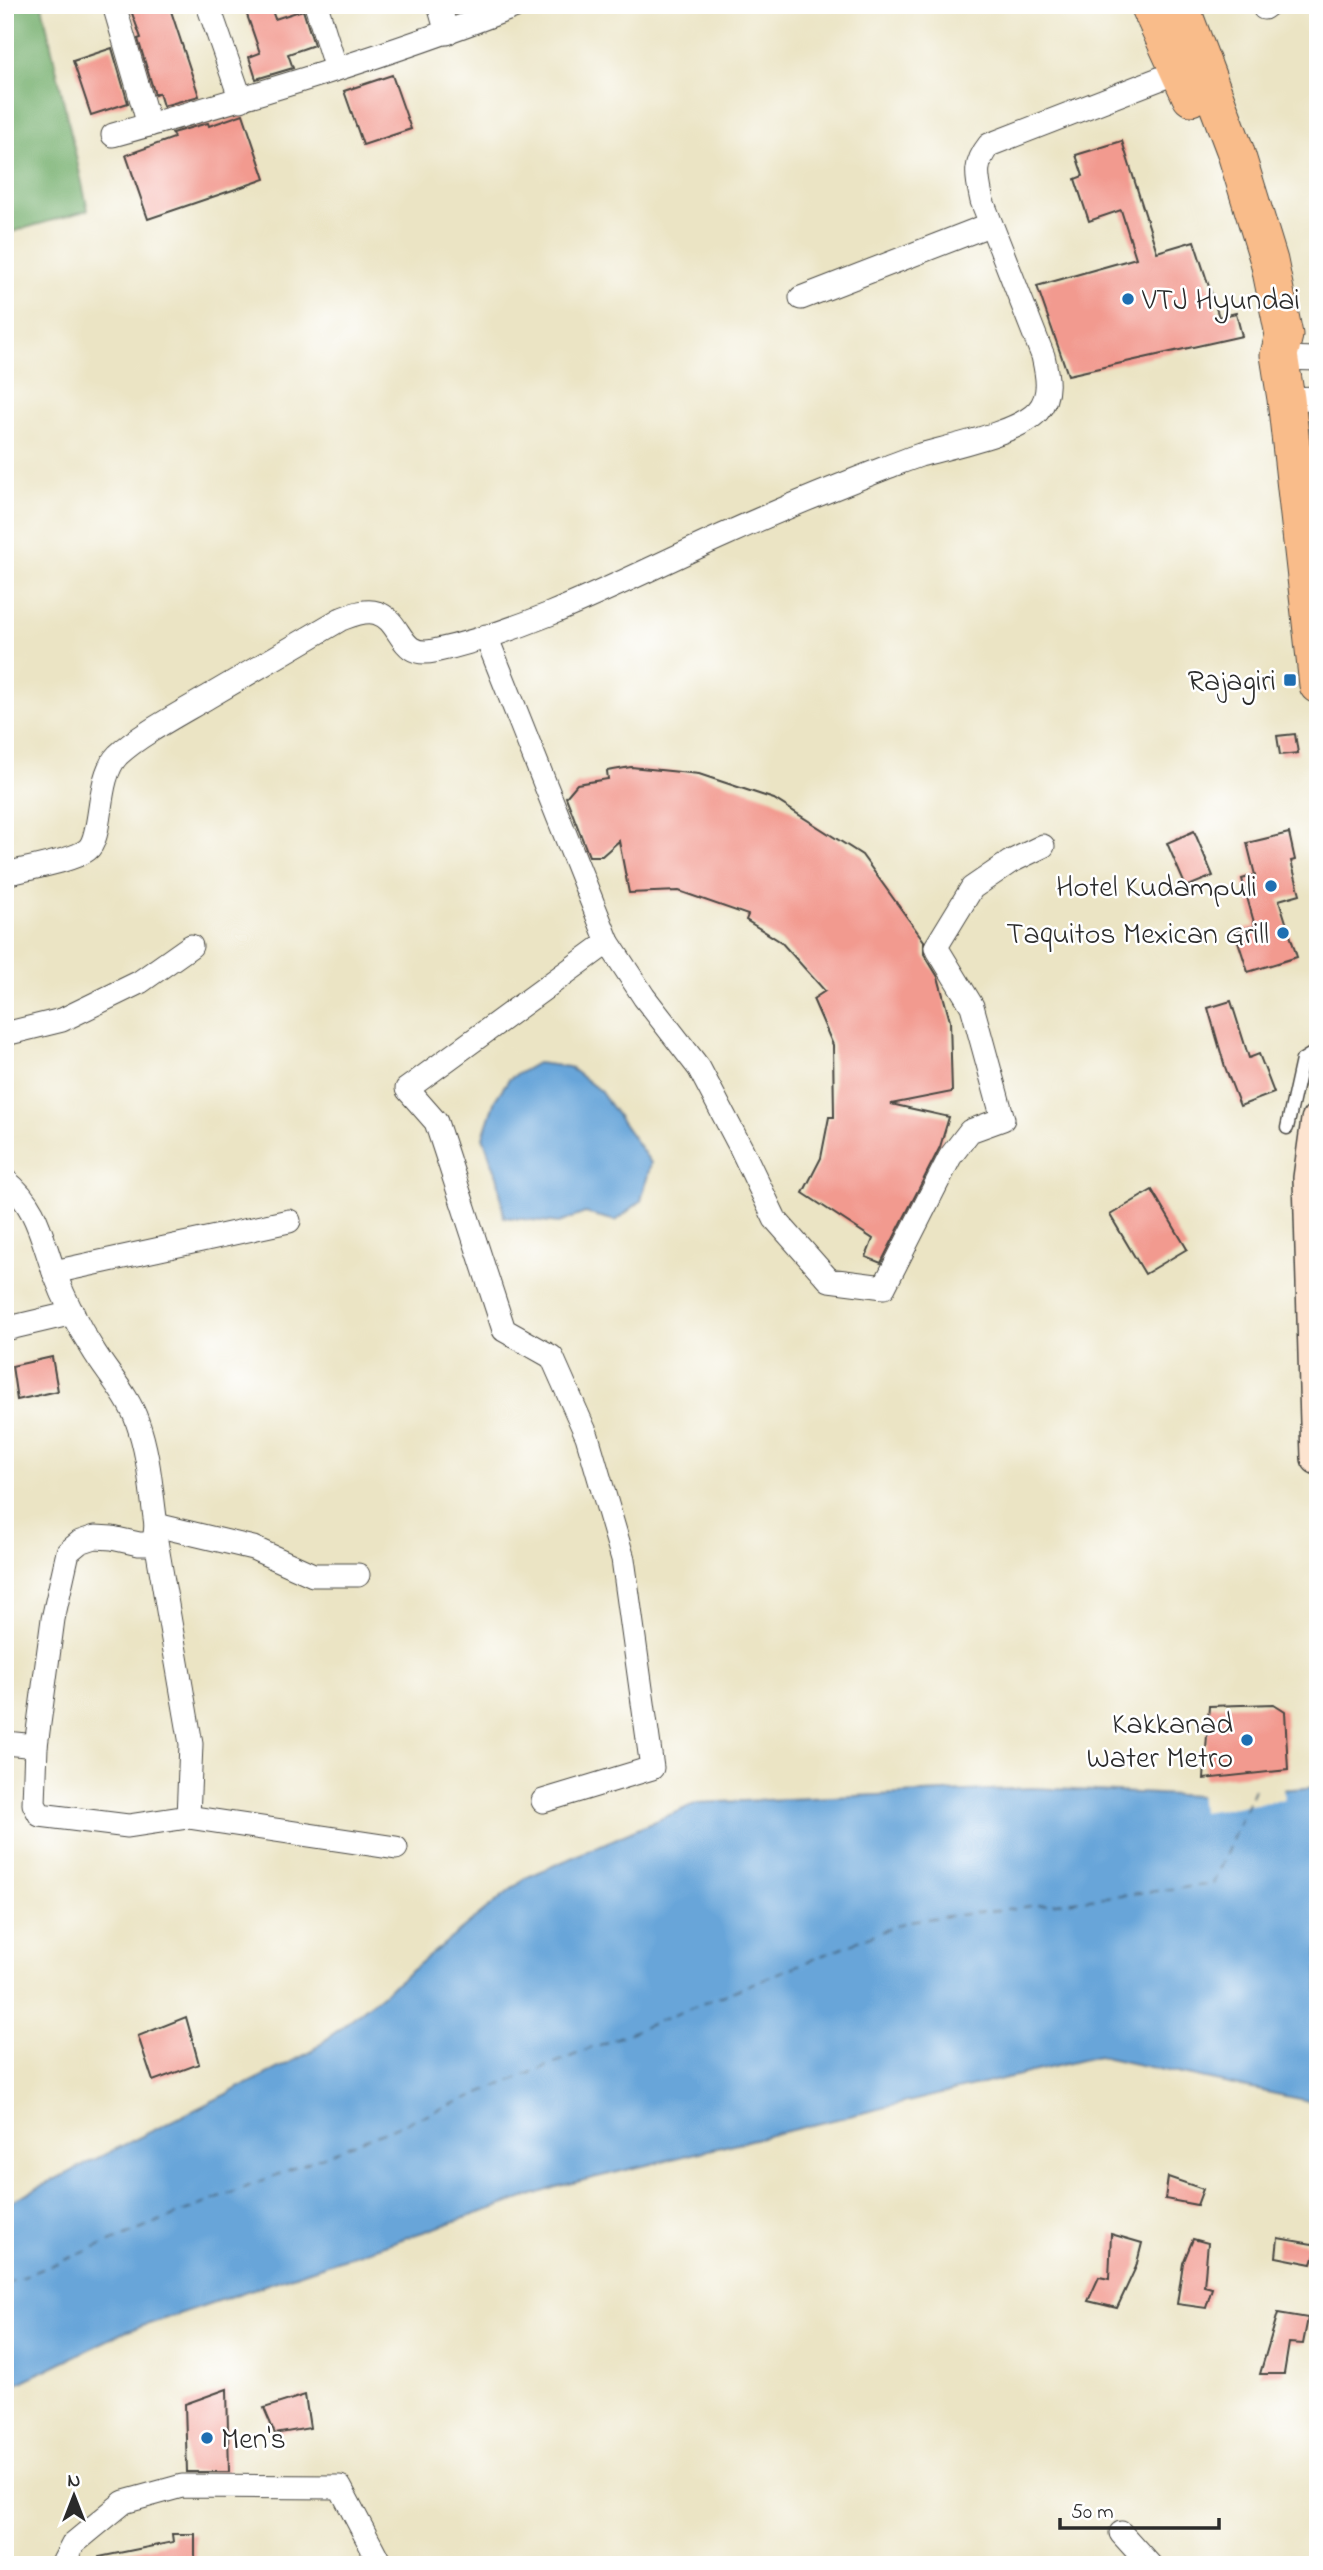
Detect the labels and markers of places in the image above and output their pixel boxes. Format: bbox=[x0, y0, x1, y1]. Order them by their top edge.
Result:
place label: VTJ Hyundai bbox=[1141, 280, 1300, 324]
marker: VTJ Hyundai bbox=[1120, 291, 1136, 307]
place label: Rajagiri bbox=[1187, 661, 1276, 705]
marker: Rajagiri bbox=[1282, 672, 1298, 688]
place label: Hotel Kudampuli bbox=[1056, 867, 1257, 911]
marker: Hotel Kudampuli bbox=[1263, 878, 1279, 894]
place label: Taquitos Mexican Grill bbox=[1006, 914, 1269, 958]
marker: Taquitos Mexican Grill bbox=[1275, 925, 1291, 941]
place label: Kakkanad Water Metro bbox=[1087, 1704, 1233, 1782]
marker: Kakkanad Water Metro bbox=[1239, 1732, 1255, 1748]
place label: Men's bbox=[221, 2419, 286, 2463]
marker: Men's bbox=[199, 2430, 215, 2446]

